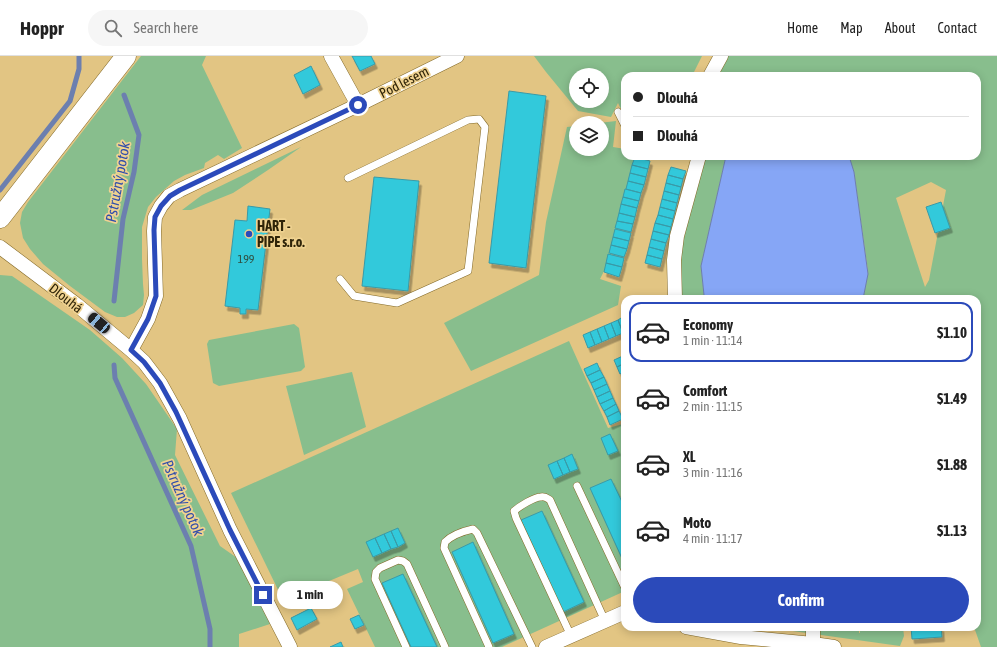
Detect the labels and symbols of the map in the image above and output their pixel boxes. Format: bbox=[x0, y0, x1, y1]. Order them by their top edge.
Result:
street label: Pod lesem bbox=[377, 63, 431, 101]
route start bbox=[349, 96, 367, 114]
water label: Pstružný potok bbox=[102, 140, 133, 224]
place label: HART - PIPE s.r.o. bbox=[257, 218, 305, 250]
marker: HART - PIPE s.r.o. bbox=[244, 229, 254, 239]
house number: 199 bbox=[238, 252, 255, 266]
street label: Dlouhá bbox=[46, 280, 86, 316]
car bbox=[86, 311, 112, 335]
water label: Pstružný potok bbox=[159, 457, 208, 539]
callout: 1 min bbox=[277, 581, 343, 609]
route end bbox=[254, 586, 272, 604]

